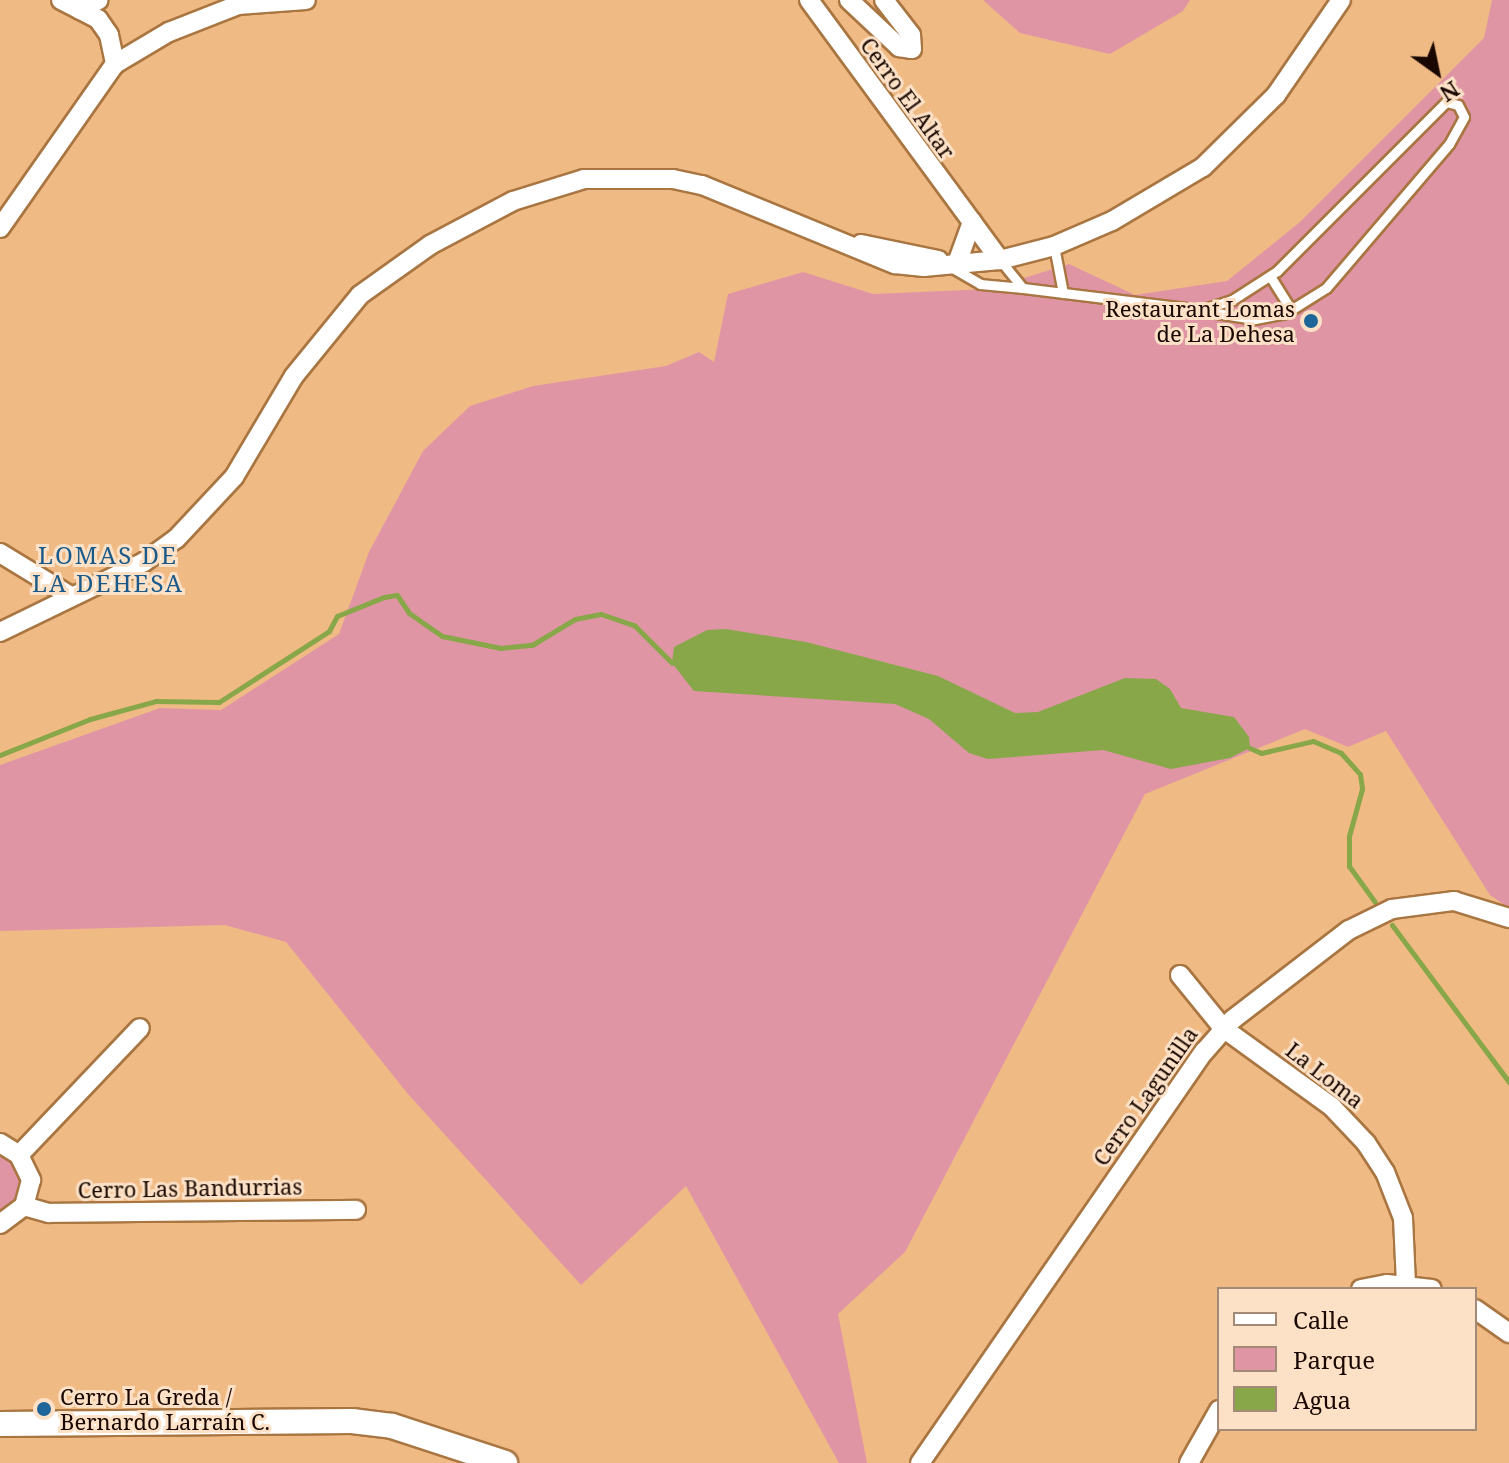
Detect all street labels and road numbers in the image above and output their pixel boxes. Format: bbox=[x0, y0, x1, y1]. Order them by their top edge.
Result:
street label: Cerro El Altar bbox=[855, 32, 961, 164]
street label: Cerro Lagunilla bbox=[1087, 1021, 1203, 1171]
street label: La Loma bbox=[1281, 1036, 1369, 1114]
street label: Cerro Las Bandurrias bbox=[77, 1173, 303, 1203]

